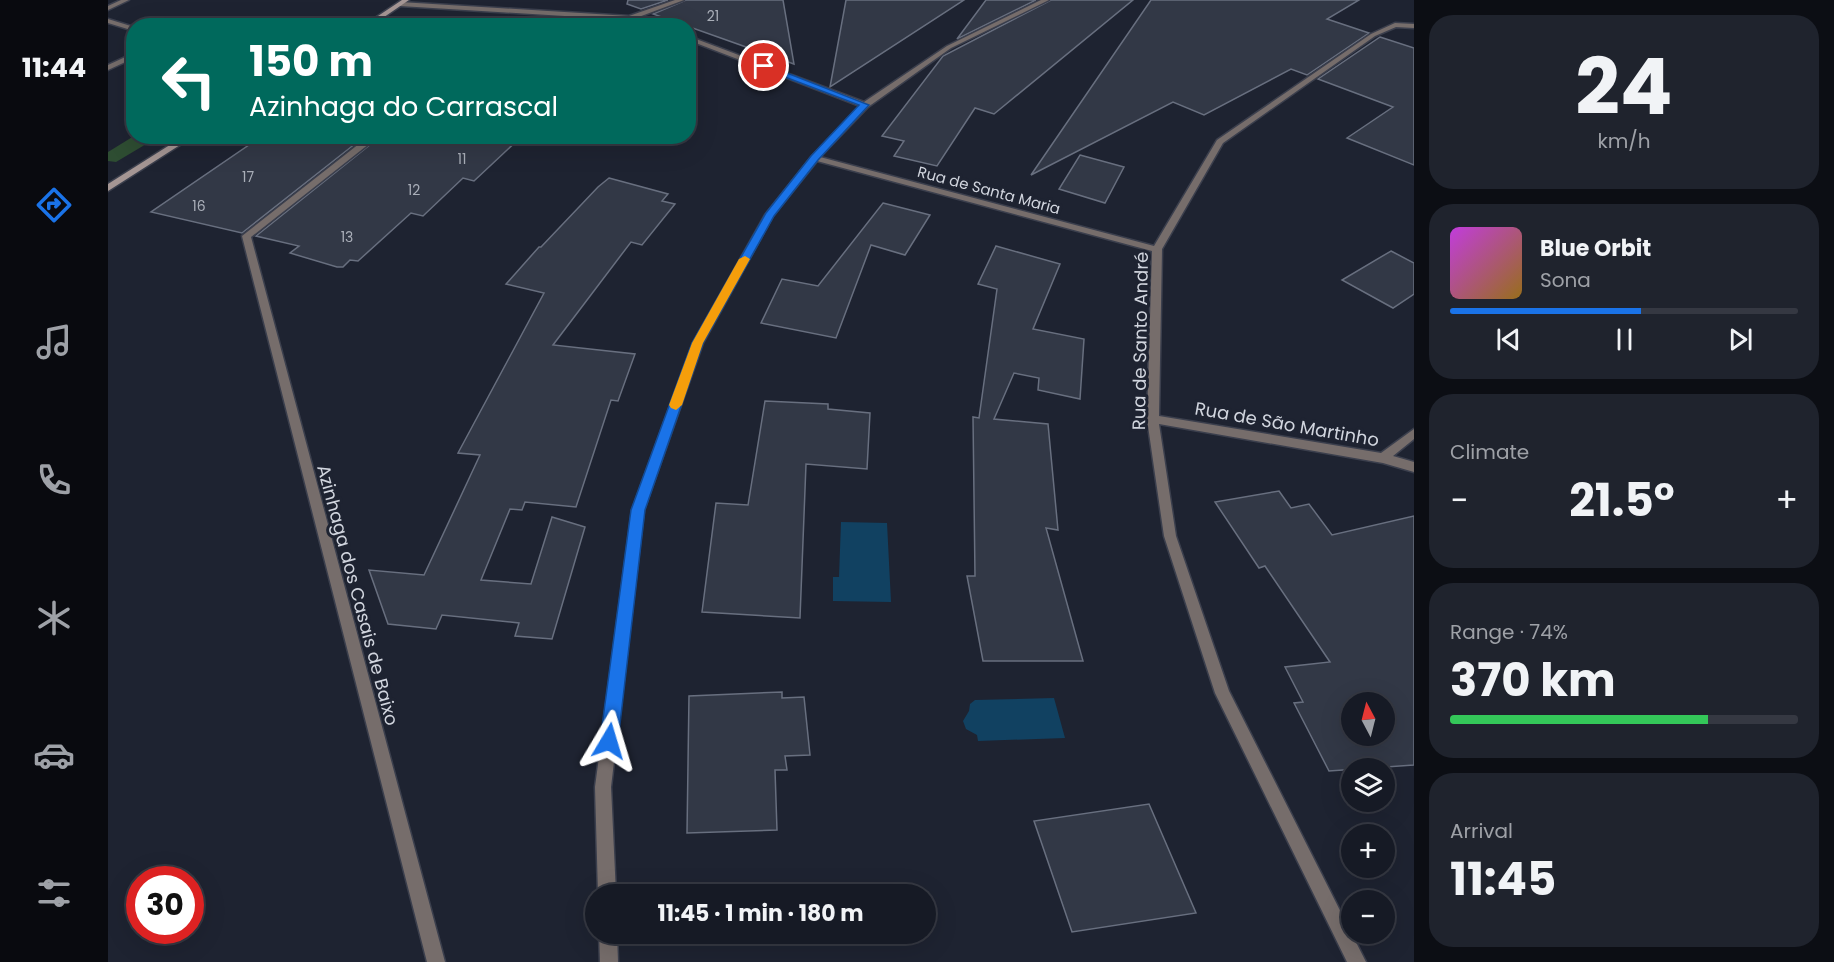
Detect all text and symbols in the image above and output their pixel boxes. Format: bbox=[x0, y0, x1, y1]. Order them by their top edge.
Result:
house number: 21 bbox=[707, 6, 719, 26]
text: 150 m bbox=[249, 32, 373, 91]
text: 24 bbox=[1575, 32, 1673, 141]
pin bbox=[738, 40, 789, 91]
icon: left bbox=[150, 42, 228, 120]
text: 11:44 bbox=[22, 49, 86, 86]
icon: arrive bbox=[747, 49, 780, 82]
text: Azinhaga do Carrascal bbox=[249, 88, 558, 125]
text: km/h bbox=[1597, 127, 1651, 155]
house number: 11 bbox=[458, 149, 466, 169]
street label: Rua de Santa Maria bbox=[915, 161, 1063, 219]
house number: 17 bbox=[242, 167, 254, 187]
house number: 12 bbox=[408, 180, 420, 200]
icon: directions bbox=[33, 184, 75, 226]
house number: 16 bbox=[192, 196, 206, 216]
house number: 13 bbox=[341, 227, 353, 247]
text: Blue Orbit bbox=[1540, 233, 1651, 264]
street label: Rua de Santo André bbox=[1126, 252, 1154, 430]
text: Sona bbox=[1540, 266, 1591, 294]
icon: music bbox=[33, 321, 75, 363]
icon: previous bbox=[1492, 323, 1525, 356]
icon: pause bbox=[1608, 323, 1641, 356]
icon: next bbox=[1724, 323, 1757, 356]
street label: Rua de São Martinho bbox=[1193, 395, 1381, 453]
text: Climate bbox=[1450, 438, 1529, 466]
icon: phone bbox=[33, 459, 75, 501]
street label: Azinhaga dos Casais de Baixo bbox=[311, 462, 405, 728]
text: 21.5° bbox=[1569, 469, 1675, 532]
text: − bbox=[1450, 477, 1468, 524]
text: + bbox=[1775, 477, 1798, 524]
icon: climate bbox=[33, 597, 75, 639]
text: Range · 74% bbox=[1450, 618, 1568, 646]
text: 370 km bbox=[1450, 649, 1616, 712]
north arrow bbox=[1341, 692, 1395, 746]
map controls bbox=[1341, 692, 1395, 944]
position arrow bbox=[577, 709, 641, 773]
icon: car bbox=[33, 734, 75, 776]
button: layers bbox=[1341, 758, 1395, 812]
text: Arrival bbox=[1450, 817, 1513, 845]
button: + bbox=[1341, 824, 1395, 878]
text: 11:45 bbox=[1450, 848, 1556, 911]
speed limit sign: 30 bbox=[126, 866, 204, 944]
icon: filters bbox=[33, 872, 75, 914]
button: − bbox=[1341, 890, 1395, 944]
text: 11:45 · 1 min · 180 m bbox=[657, 898, 864, 929]

